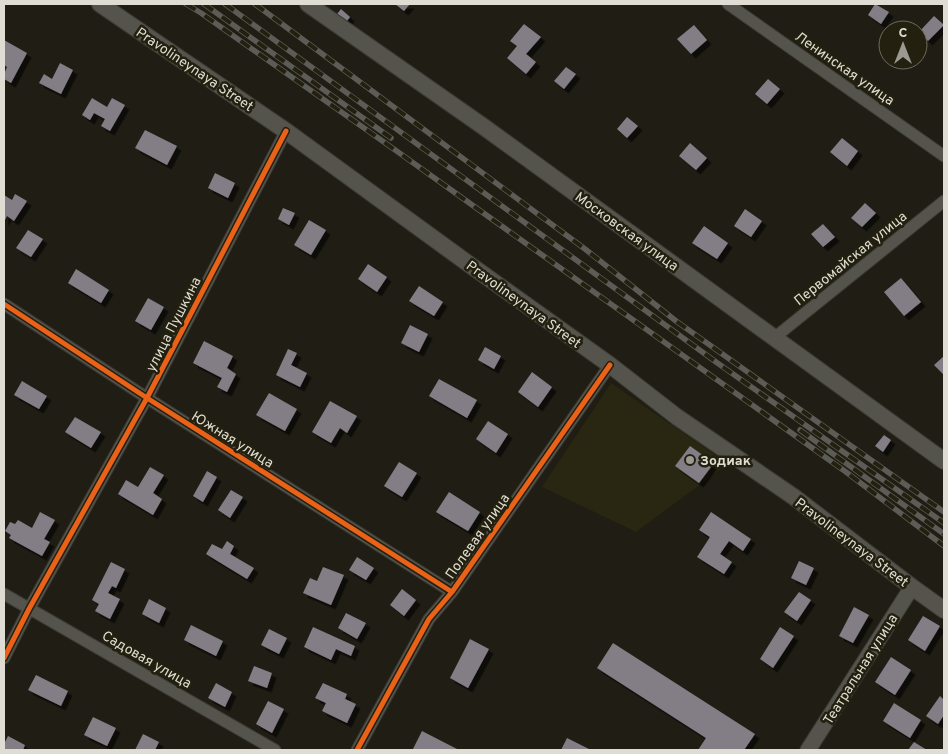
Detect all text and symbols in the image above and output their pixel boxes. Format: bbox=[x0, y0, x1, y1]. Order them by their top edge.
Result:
north arrow bbox=[878, 20, 928, 70]
street label: Pravolineynaya Street bbox=[132, 25, 256, 116]
text: С bbox=[899, 25, 908, 42]
street label: Ленинская улица bbox=[791, 29, 897, 110]
street label: Московская улица bbox=[571, 189, 681, 275]
street label: Первомайская улица bbox=[791, 208, 911, 310]
street label: Pravolineynaya Street bbox=[462, 258, 584, 353]
street label: улица Пушкина bbox=[143, 274, 206, 375]
street label: Южная улица bbox=[188, 408, 276, 472]
place label: Зодиак bbox=[700, 453, 751, 470]
marker: Зодиак bbox=[684, 454, 696, 466]
street label: Полевая улица bbox=[442, 491, 514, 583]
street label: Pravolineynaya Street bbox=[791, 495, 911, 592]
street label: Театральная улица bbox=[820, 611, 902, 728]
street label: Садовая улица bbox=[98, 628, 194, 693]

